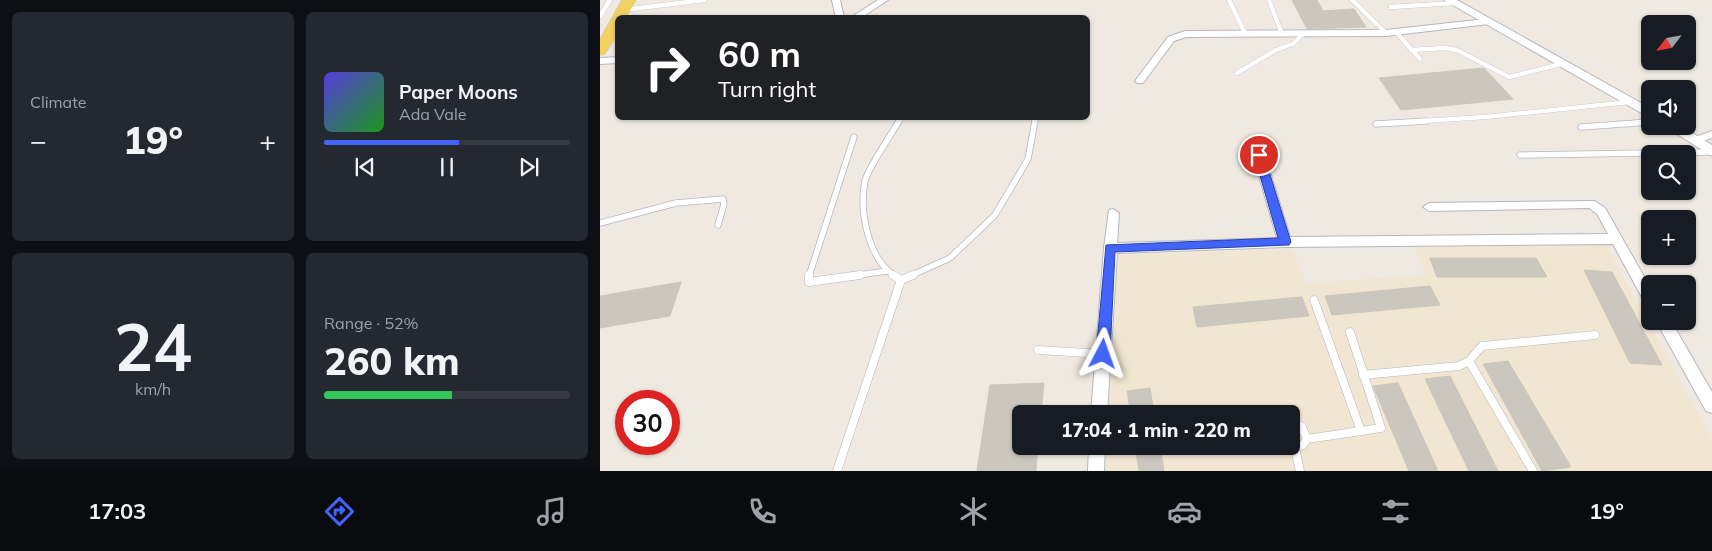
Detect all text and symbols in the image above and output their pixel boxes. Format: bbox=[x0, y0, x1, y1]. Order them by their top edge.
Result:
north arrow bbox=[1641, 15, 1696, 70]
map controls bbox=[1641, 15, 1696, 330]
text: 60 m bbox=[718, 32, 801, 76]
icon: right bbox=[635, 35, 700, 100]
text: Turn right bbox=[718, 75, 816, 103]
text: Paper Moons bbox=[399, 80, 518, 104]
button: sound bbox=[1641, 80, 1696, 135]
text: Climate bbox=[30, 92, 86, 112]
text: Ada Vale bbox=[399, 104, 466, 124]
text: 19° bbox=[123, 116, 183, 164]
text: − bbox=[30, 123, 47, 158]
text: + bbox=[259, 123, 276, 158]
pin bbox=[1238, 134, 1280, 176]
icon: arrive bbox=[1245, 141, 1273, 169]
button: search bbox=[1641, 145, 1696, 200]
icon: previous bbox=[351, 153, 379, 181]
icon: pause bbox=[433, 153, 461, 181]
icon: next bbox=[515, 153, 543, 181]
button: + bbox=[1641, 210, 1696, 265]
button: − bbox=[1641, 275, 1696, 330]
text: 24 bbox=[114, 306, 192, 387]
text: Range · 52% bbox=[324, 313, 419, 333]
position arrow bbox=[1076, 327, 1128, 379]
text: 260 km bbox=[324, 337, 460, 385]
text: km/h bbox=[135, 379, 171, 399]
speed limit sign: 30 bbox=[615, 390, 680, 455]
text: 17:04 · 1 min · 220 m bbox=[1061, 418, 1251, 442]
icon: directions bbox=[322, 494, 357, 529]
icon: music bbox=[534, 494, 569, 529]
icon: phone bbox=[745, 494, 780, 529]
icon: climate bbox=[956, 494, 991, 529]
icon: car bbox=[1167, 494, 1202, 529]
icon: filters bbox=[1378, 494, 1413, 529]
text: 17:03 bbox=[88, 497, 146, 525]
text: 19° bbox=[1589, 497, 1624, 525]

